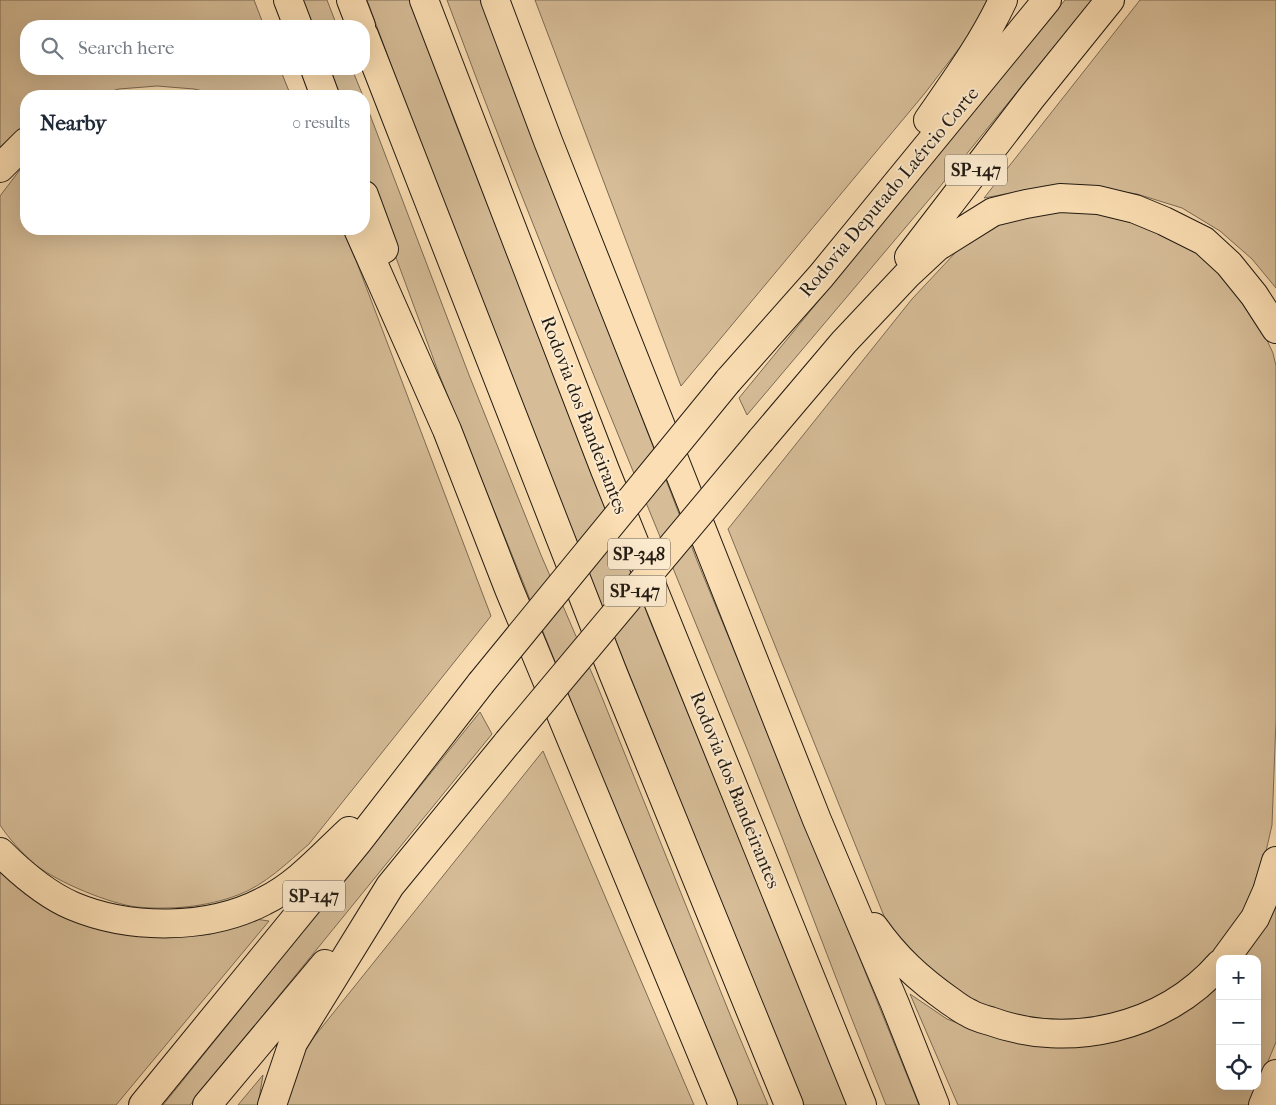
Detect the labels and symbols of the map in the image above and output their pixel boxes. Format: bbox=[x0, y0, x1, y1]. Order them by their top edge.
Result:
street label: Rodovia Deputado Laércio Corte bbox=[795, 83, 983, 301]
road number: SP-147 bbox=[945, 154, 1007, 186]
street label: Rodovia dos Bandeirantes bbox=[536, 313, 632, 517]
road number: SP-348 bbox=[608, 538, 670, 570]
road number: SP-147 bbox=[604, 576, 666, 606]
street label: Rodovia dos Bandeirantes bbox=[685, 688, 785, 892]
road number: SP-147 bbox=[283, 880, 345, 911]

